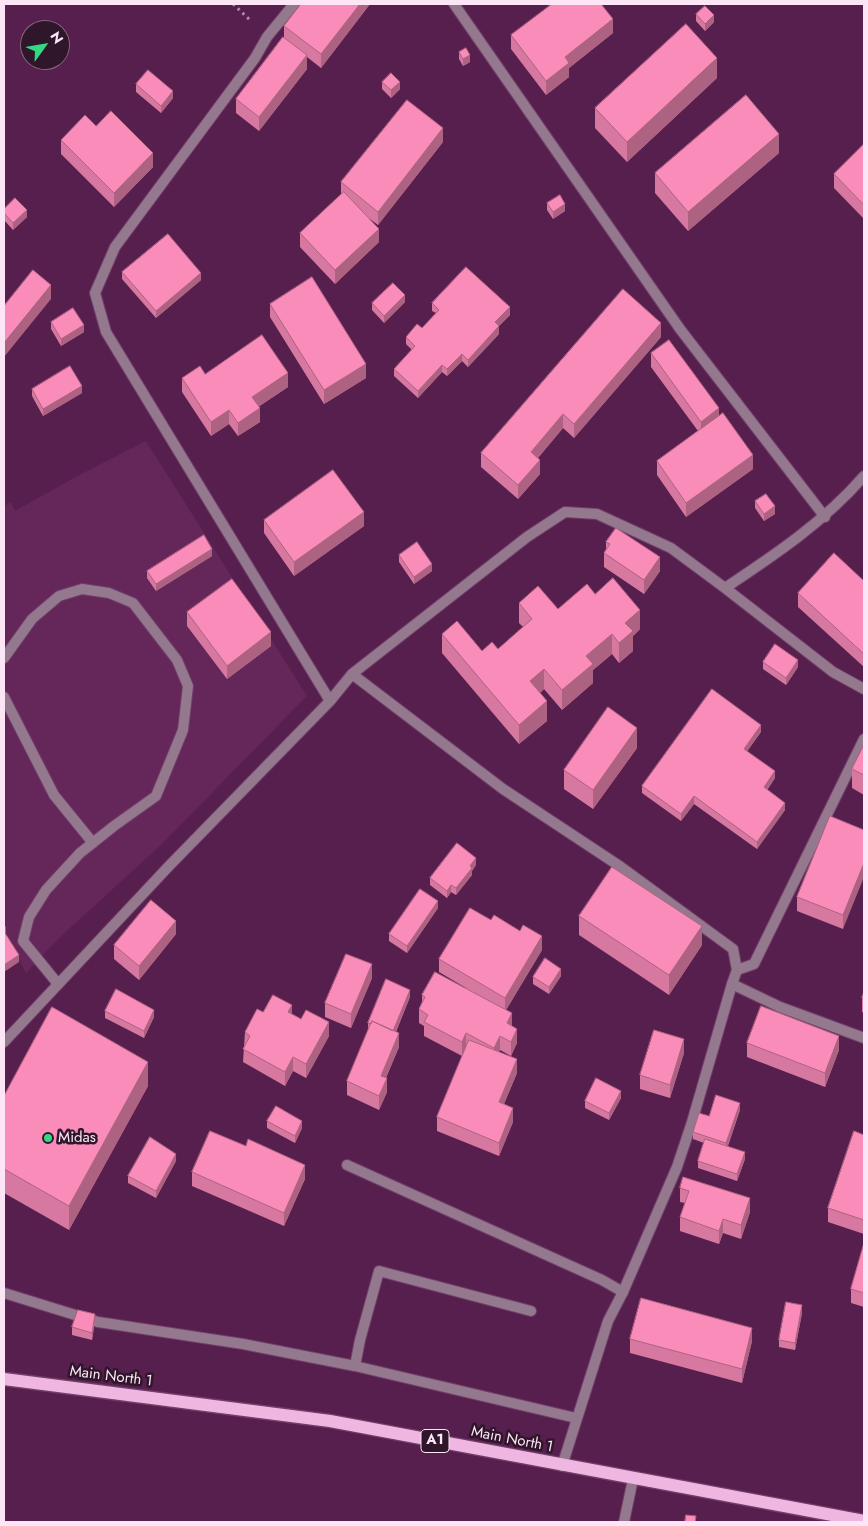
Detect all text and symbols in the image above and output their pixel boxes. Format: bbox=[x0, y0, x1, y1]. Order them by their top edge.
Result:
north arrow bbox=[20, 20, 70, 70]
text: N bbox=[45, 28, 68, 48]
place label: Midas bbox=[58, 1129, 96, 1147]
marker: Midas bbox=[42, 1132, 54, 1144]
street label: Main North 1 bbox=[69, 1363, 153, 1391]
street label: Main North 1 bbox=[469, 1423, 555, 1457]
road number: A1 bbox=[421, 1430, 449, 1452]

